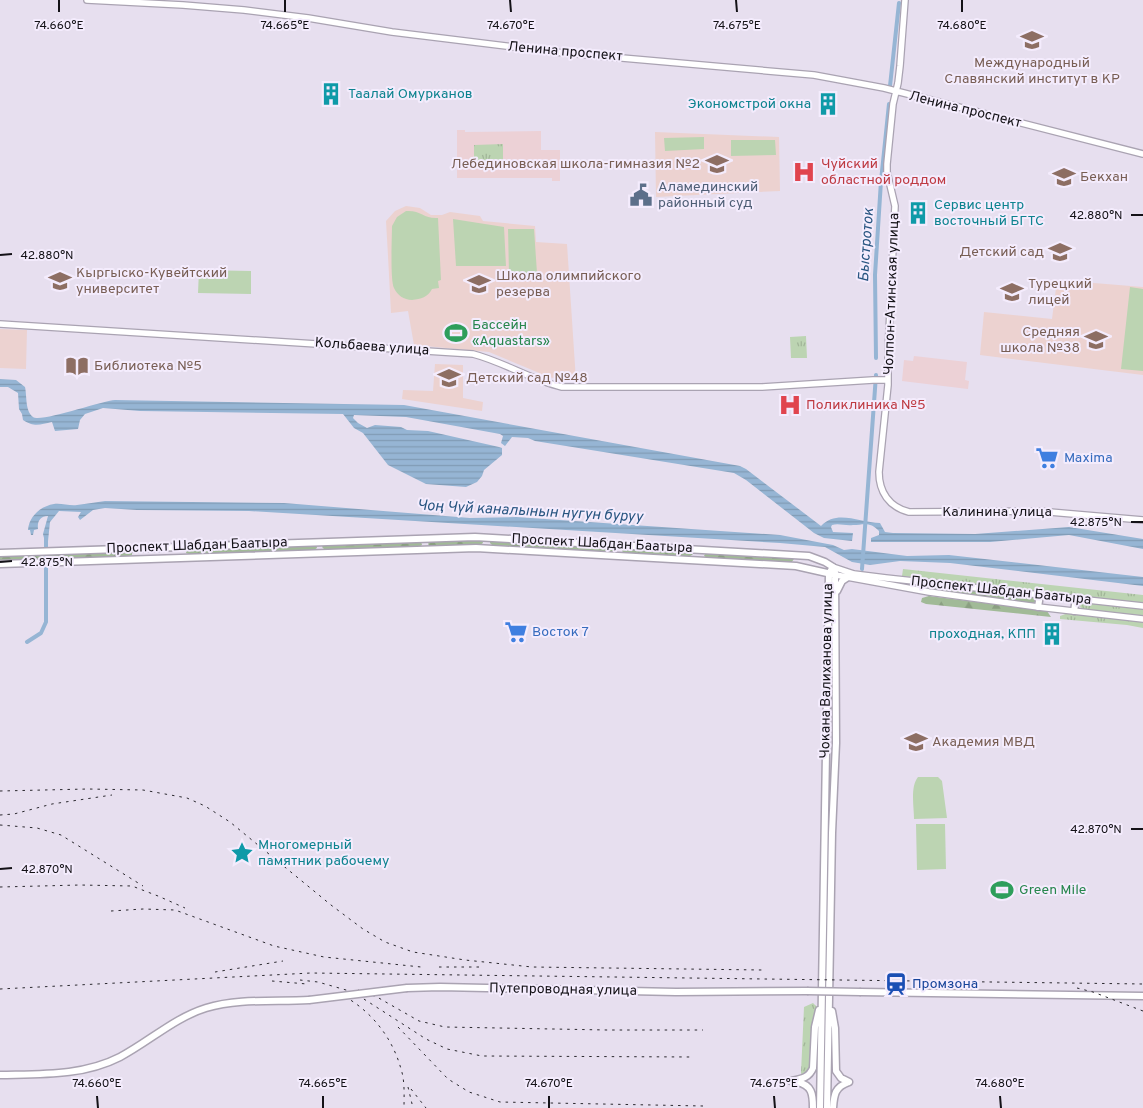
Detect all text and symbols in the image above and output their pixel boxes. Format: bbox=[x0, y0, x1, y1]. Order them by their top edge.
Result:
text: 74.660°E bbox=[34, 18, 84, 34]
text: 74.665°E bbox=[260, 18, 310, 34]
text: 74.670°E bbox=[487, 18, 535, 34]
text: 74.675°E bbox=[713, 18, 761, 34]
text: 74.680°E bbox=[937, 18, 987, 34]
school or university icon: Международный Славянский институт в КР bbox=[1019, 27, 1045, 53]
street label: Ленина проспект bbox=[507, 39, 623, 65]
place label: Международный Славянский институт в КР bbox=[944, 55, 1120, 88]
building icon: Таалай Омурканов bbox=[318, 81, 344, 107]
place label: Таалай Омурканов bbox=[348, 86, 473, 103]
street label: Ленина проспект bbox=[907, 88, 1023, 132]
building icon: Экономстрой окна bbox=[815, 91, 841, 117]
place label: Экономстрой окна bbox=[688, 96, 811, 113]
school or university icon: Лебединовская школа-гимназия №2 bbox=[704, 151, 730, 177]
place label: Лебединовская школа-гимназия №2 bbox=[451, 156, 700, 173]
place label: Чуйский областной роддом bbox=[821, 156, 946, 189]
hospital icon: Чуйский областной роддом bbox=[791, 159, 817, 185]
school or university icon: Бекхан bbox=[1051, 164, 1077, 190]
place label: Бекхан bbox=[1080, 169, 1128, 186]
place label: Аламединский районный суд bbox=[658, 179, 758, 212]
public building icon: Аламединский районный суд bbox=[628, 182, 654, 208]
place label: Сервис центр восточный БГТС bbox=[934, 197, 1044, 230]
building icon: Сервис центр восточный БГТС bbox=[905, 200, 931, 226]
water label: Быстроток bbox=[855, 207, 879, 283]
text: 42.880°N bbox=[1069, 208, 1123, 224]
street label: Чолпон-Атинская улица bbox=[881, 213, 903, 375]
school or university icon: Детский сад bbox=[1047, 239, 1073, 265]
place label: Детский сад bbox=[959, 244, 1044, 261]
text: 42.880°N bbox=[20, 248, 74, 264]
place label: Кыргыско-Кувейтский университет bbox=[76, 265, 227, 298]
school or university icon: Кыргыско-Кувейтский университет bbox=[47, 268, 73, 294]
place label: Школа олимпийского резерва bbox=[496, 268, 642, 301]
school or university icon: Школа олимпийского резерва bbox=[466, 271, 492, 297]
place label: Турецкий лицей bbox=[1028, 276, 1092, 309]
school or university icon: Турецкий лицей bbox=[999, 279, 1025, 305]
place label: Бассейн «Aquastars» bbox=[472, 317, 550, 350]
sports icon: Бассейн «Aquastars» bbox=[443, 320, 469, 346]
place label: Средняя школа №38 bbox=[1000, 324, 1080, 357]
school or university icon: Средняя школа №38 bbox=[1083, 327, 1109, 353]
street label: Кольбаева улица bbox=[314, 335, 430, 359]
library icon: Библиотека №5 bbox=[64, 353, 90, 379]
place label: Библиотека №5 bbox=[94, 358, 202, 375]
school or university icon: Детский сад №48 bbox=[436, 365, 462, 391]
place label: Детский сад №48 bbox=[466, 370, 588, 387]
hospital icon: Поликлиника №5 bbox=[777, 392, 803, 418]
place label: Поликлиника №5 bbox=[806, 397, 926, 414]
supermarket icon: Maxima bbox=[1034, 445, 1060, 471]
place label: Maxima bbox=[1064, 450, 1113, 467]
water label: Чоң Чүй каналынын нугун буруу bbox=[417, 497, 645, 527]
street label: Калинина улица bbox=[942, 504, 1052, 521]
text: 42.875°N bbox=[1070, 515, 1122, 531]
street label: Проспект Шабдан Баатыра bbox=[511, 531, 693, 557]
street label: Проспект Шабдан Баатыра bbox=[106, 534, 288, 558]
text: 42.875°N bbox=[21, 555, 73, 571]
street label: Проспект Шабдан Баатыра bbox=[910, 573, 1092, 609]
street label: Чокана Валиханова улица bbox=[817, 583, 837, 759]
supermarket icon: Восток 7 bbox=[503, 619, 529, 645]
building icon: проходная, КПП bbox=[1039, 621, 1065, 647]
place label: Восток 7 bbox=[532, 624, 589, 641]
place label: проходная, КПП bbox=[929, 626, 1036, 643]
school or university icon: Академия МВД bbox=[903, 729, 929, 755]
place label: Академия МВД bbox=[932, 734, 1035, 751]
text: 42.870°N bbox=[1070, 822, 1122, 838]
place label: Многомерный памятник рабочему bbox=[258, 837, 389, 870]
place icon: Многомерный памятник рабочему bbox=[229, 840, 255, 866]
text: 42.870°N bbox=[21, 862, 73, 878]
sports icon: Green Mile bbox=[989, 877, 1015, 903]
place label: Green Mile bbox=[1019, 882, 1086, 899]
station icon: Промзона bbox=[883, 971, 909, 997]
place label: Промзона bbox=[912, 976, 978, 993]
street label: Путепроводная улица bbox=[489, 980, 637, 1000]
text: 74.660°E bbox=[72, 1076, 122, 1092]
text: 74.665°E bbox=[298, 1076, 348, 1092]
text: 74.670°E bbox=[525, 1076, 573, 1092]
text: 74.675°E bbox=[750, 1076, 798, 1092]
text: 74.680°E bbox=[975, 1076, 1025, 1092]

